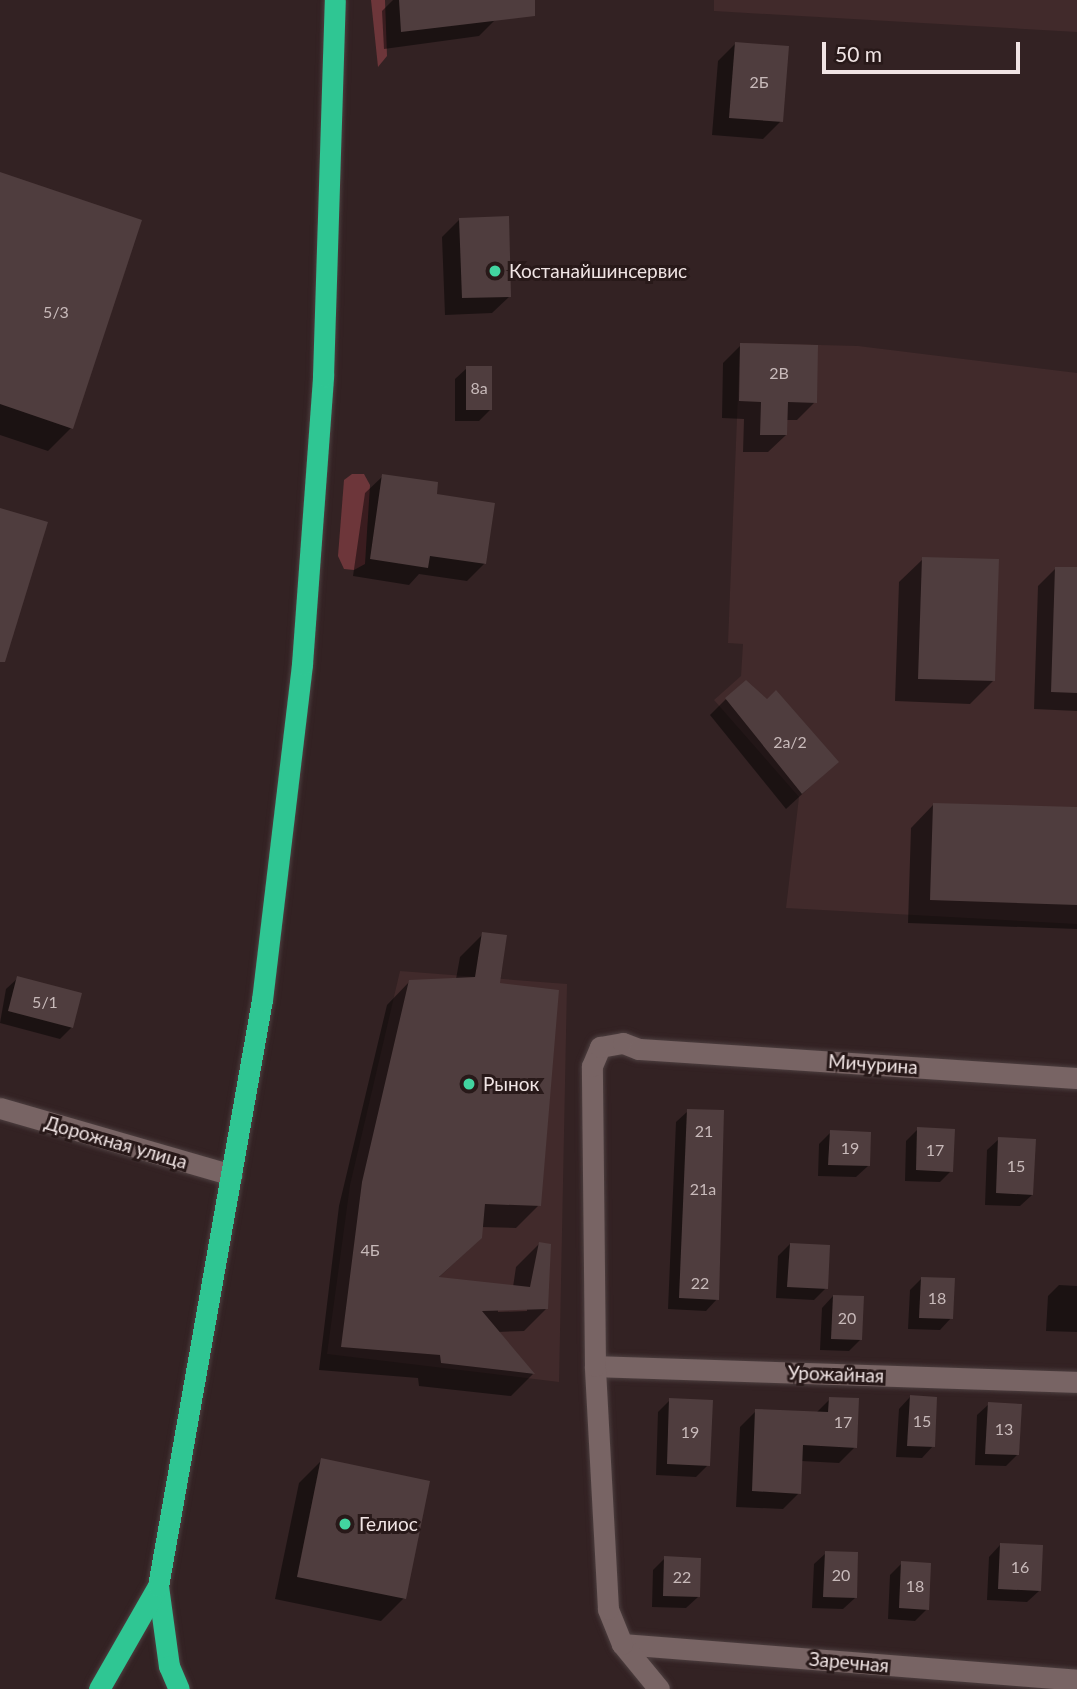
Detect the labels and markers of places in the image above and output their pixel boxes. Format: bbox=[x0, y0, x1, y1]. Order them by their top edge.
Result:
place label: Костанайшинсервис bbox=[509, 260, 687, 282]
marker: Костанайшинсервис bbox=[487, 263, 503, 279]
place label: Рынок bbox=[483, 1073, 539, 1095]
marker: Рынок bbox=[461, 1076, 477, 1092]
place label: Гелиос bbox=[359, 1513, 418, 1535]
marker: Гелиос bbox=[337, 1516, 353, 1532]

